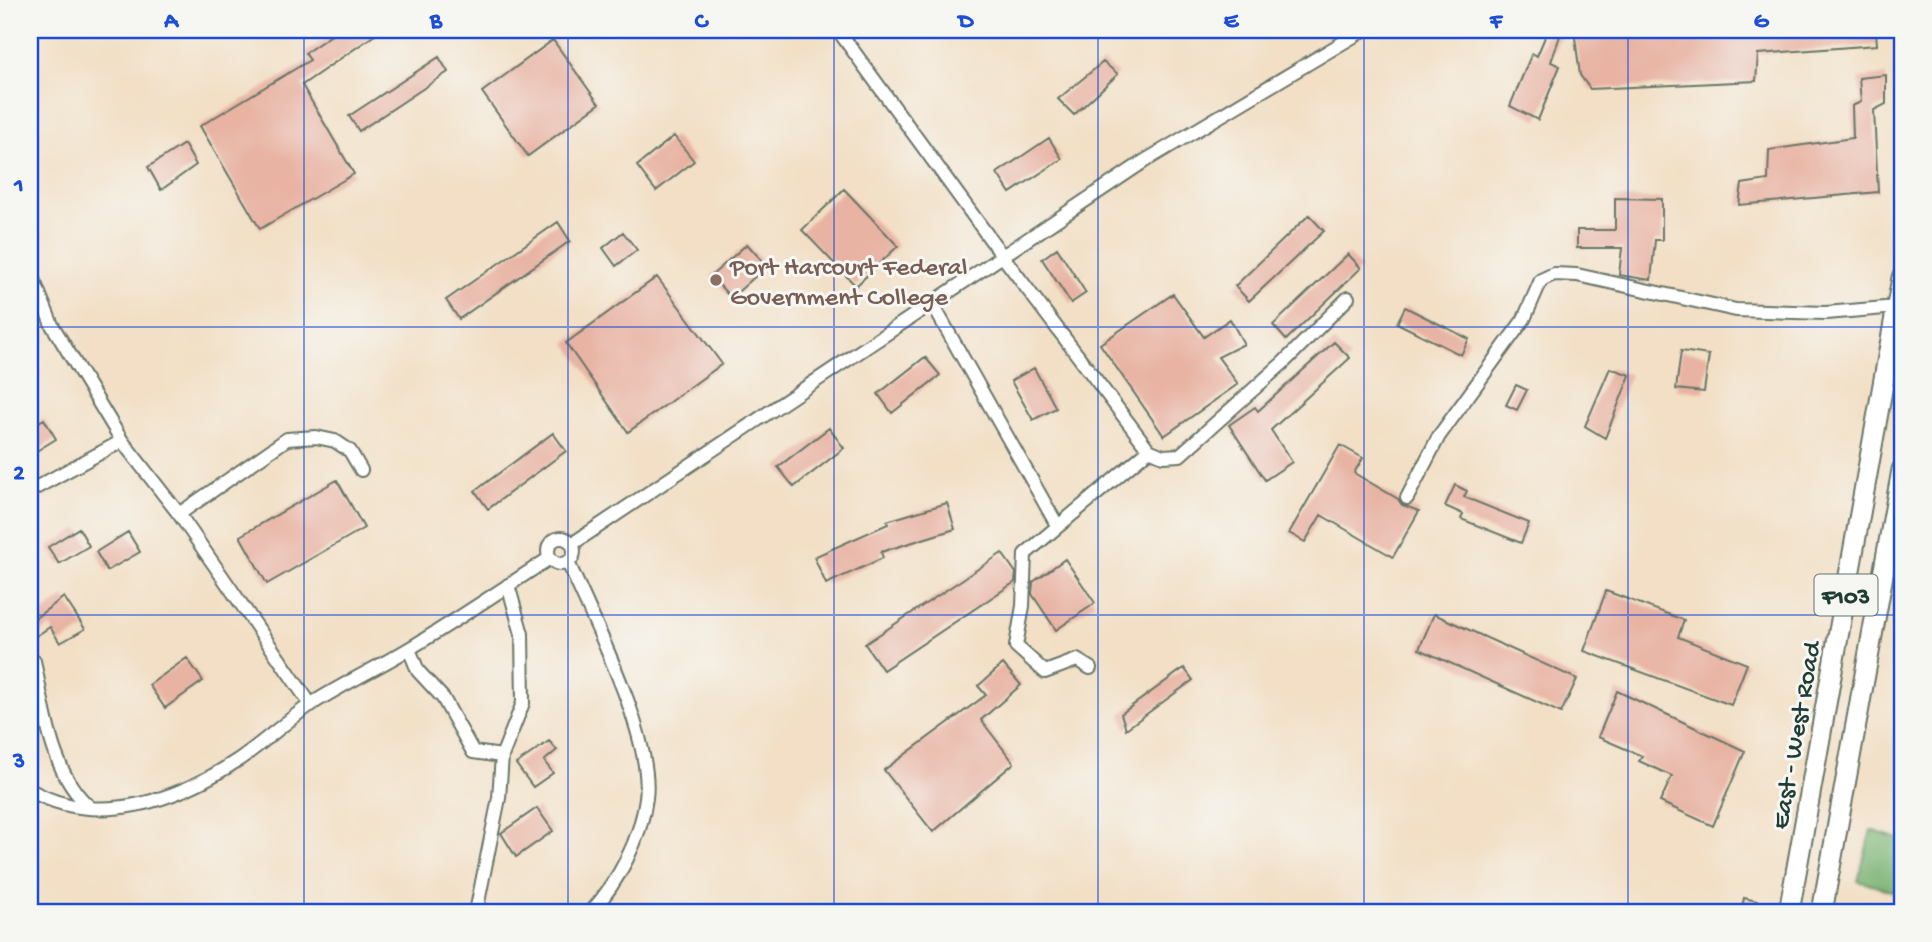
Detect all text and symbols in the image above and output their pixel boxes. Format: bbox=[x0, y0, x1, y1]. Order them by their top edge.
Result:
text: A bbox=[163, 9, 179, 36]
text: B bbox=[429, 9, 443, 36]
text: C bbox=[695, 9, 710, 36]
text: D bbox=[957, 9, 975, 36]
text: E bbox=[1224, 9, 1240, 36]
text: F bbox=[1489, 9, 1504, 36]
text: G bbox=[1754, 9, 1770, 36]
text: 1 bbox=[13, 173, 24, 200]
place label: Port Harcourt Federal Government College bbox=[729, 254, 968, 315]
marker: Port Harcourt Federal Government College bbox=[708, 272, 724, 288]
text: 2 bbox=[13, 461, 25, 488]
road number: F103 bbox=[1814, 574, 1878, 616]
street label: East - West Road bbox=[1767, 638, 1830, 832]
text: 3 bbox=[12, 749, 25, 776]

